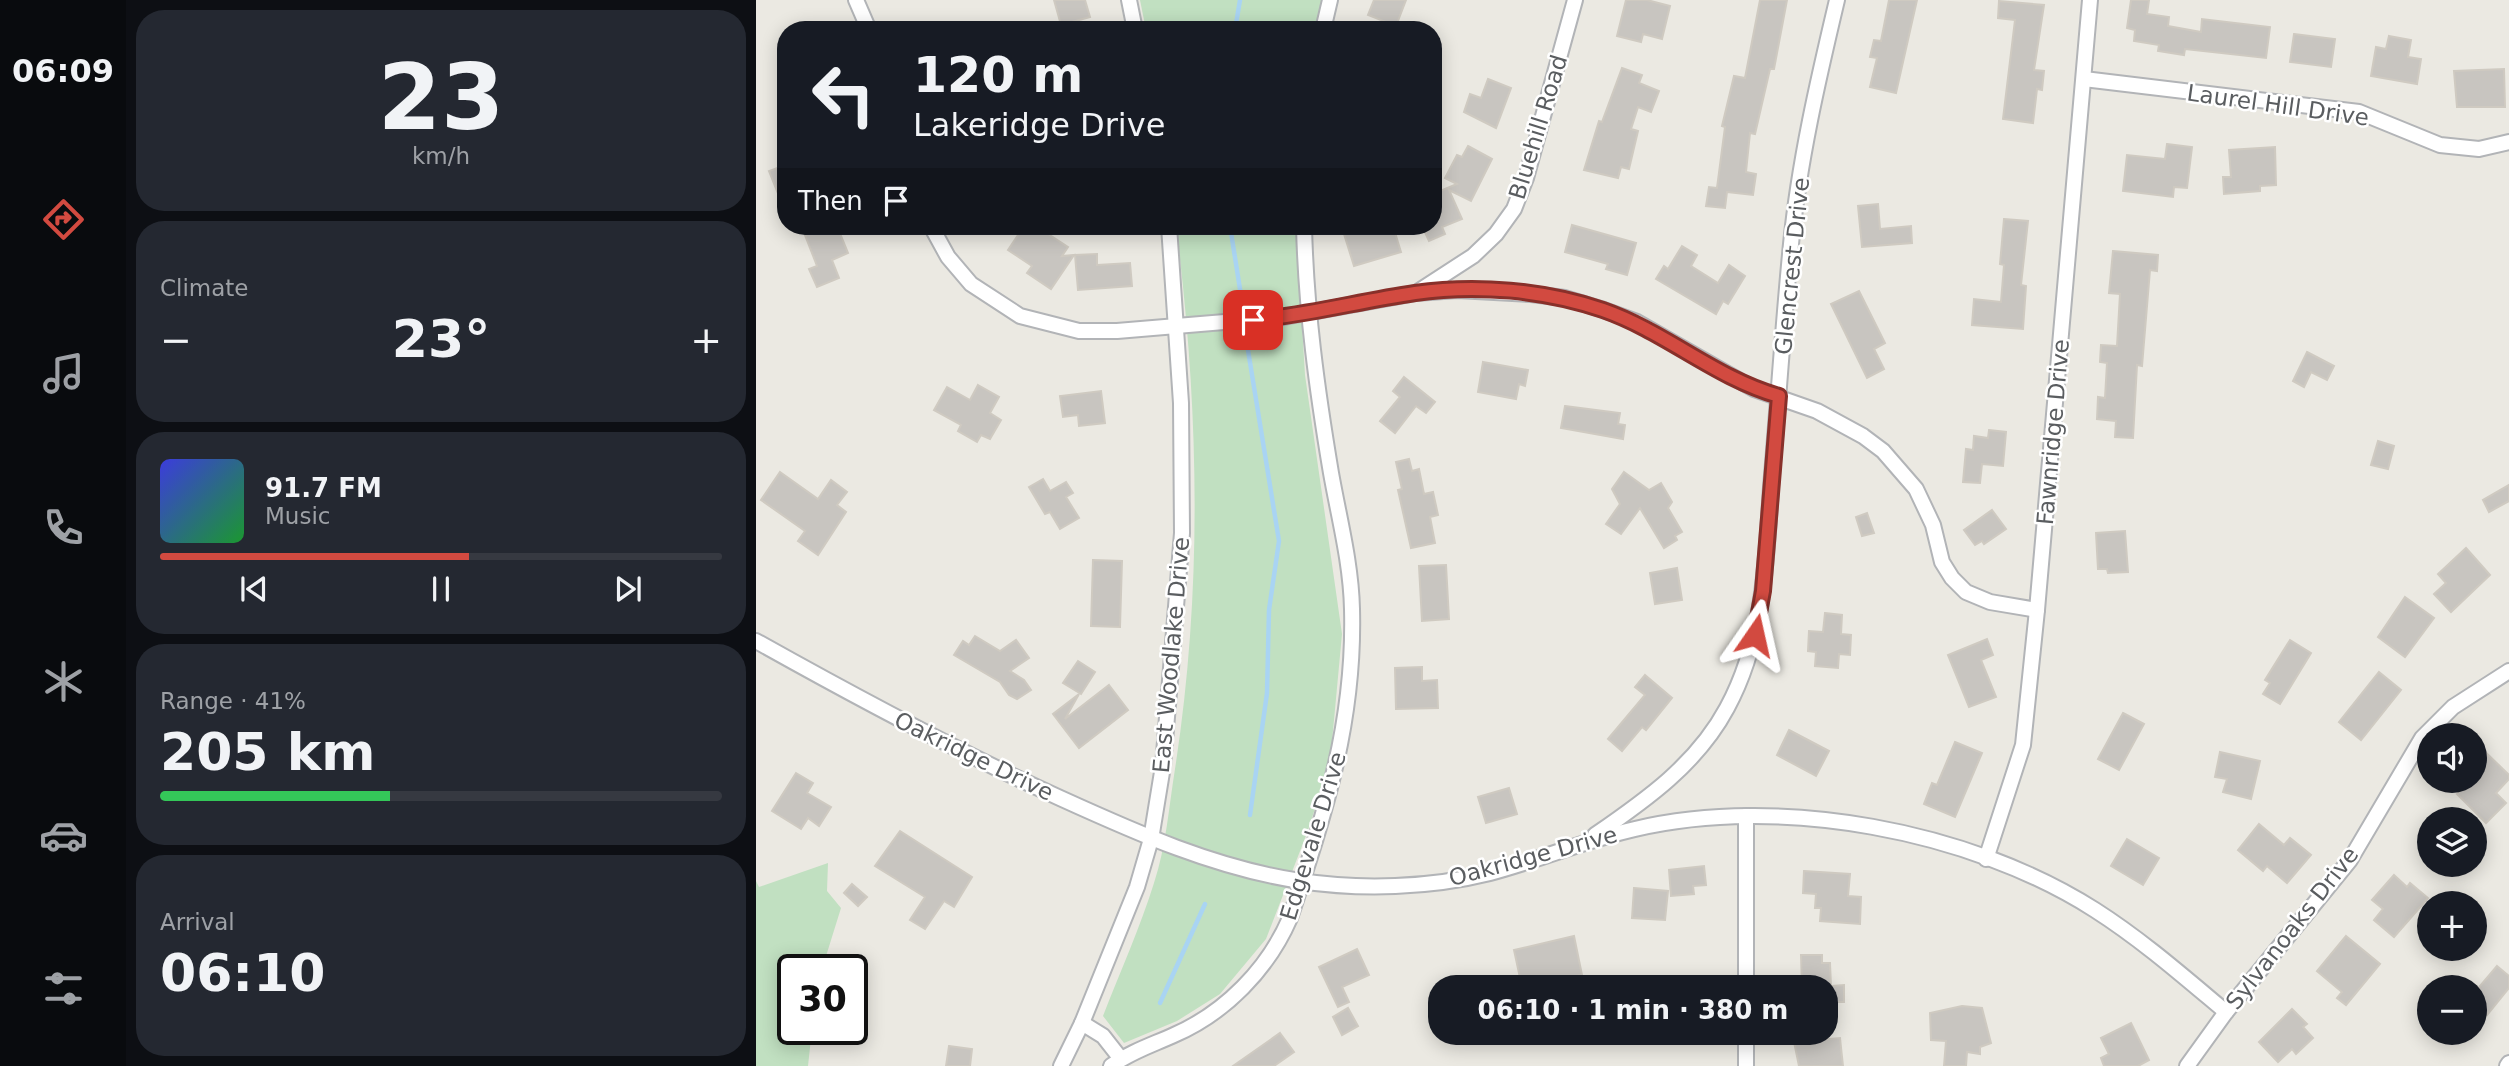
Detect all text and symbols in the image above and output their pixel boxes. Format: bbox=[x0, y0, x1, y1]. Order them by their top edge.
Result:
text: 23 bbox=[378, 45, 504, 150]
text: 120 m bbox=[913, 47, 1083, 104]
icon: left bbox=[798, 49, 889, 140]
text: 06:09 bbox=[12, 52, 114, 90]
street label: Bluehill Road bbox=[1504, 52, 1572, 202]
street label: Laurel Hill Drive bbox=[2185, 79, 2371, 131]
text: Lakeridge Drive bbox=[913, 106, 1165, 144]
text: km/h bbox=[412, 143, 470, 169]
street label: Glencrest Drive bbox=[1770, 176, 1814, 356]
icon: arrive bbox=[877, 182, 915, 220]
text: Then bbox=[798, 186, 863, 216]
icon: directions bbox=[39, 195, 88, 244]
text: Climate bbox=[160, 275, 249, 301]
pin bbox=[1223, 290, 1283, 350]
icon: arrive bbox=[1234, 301, 1272, 339]
text: 23° bbox=[392, 309, 490, 369]
text: − bbox=[160, 318, 192, 362]
text: + bbox=[690, 318, 722, 362]
street label: Fawnridge Drive bbox=[2032, 338, 2074, 526]
icon: music bbox=[39, 349, 88, 398]
text: 91.7 FM bbox=[265, 473, 382, 503]
icon: phone bbox=[39, 503, 88, 552]
text: Music bbox=[265, 503, 330, 529]
street label: East Woodlake Drive bbox=[1148, 536, 1194, 774]
icon: previous bbox=[235, 570, 273, 608]
icon: pause bbox=[422, 570, 460, 608]
icon: next bbox=[609, 570, 647, 608]
position arrow bbox=[1718, 598, 1792, 672]
icon: climate bbox=[39, 657, 88, 706]
text: Range · 41% bbox=[160, 688, 306, 714]
street label: Oakridge Drive bbox=[890, 706, 1058, 806]
text: 205 km bbox=[160, 722, 375, 782]
map controls bbox=[2417, 723, 2487, 1045]
button: sound bbox=[2417, 723, 2487, 793]
street label: Edgevale Drive bbox=[1275, 749, 1351, 923]
button: layers bbox=[2417, 807, 2487, 877]
icon: car bbox=[39, 811, 88, 860]
street label: Oakridge Drive bbox=[1446, 821, 1620, 891]
street label: Sylvanoaks Drive bbox=[2221, 842, 2363, 1014]
button: + bbox=[2417, 891, 2487, 961]
text: Arrival bbox=[160, 909, 235, 935]
text: 06:10 bbox=[160, 943, 326, 1003]
speed limit sign: 30 bbox=[777, 954, 868, 1045]
icon: filters bbox=[39, 964, 88, 1013]
button: − bbox=[2417, 975, 2487, 1045]
text: 06:10 · 1 min · 380 m bbox=[1478, 995, 1788, 1025]

